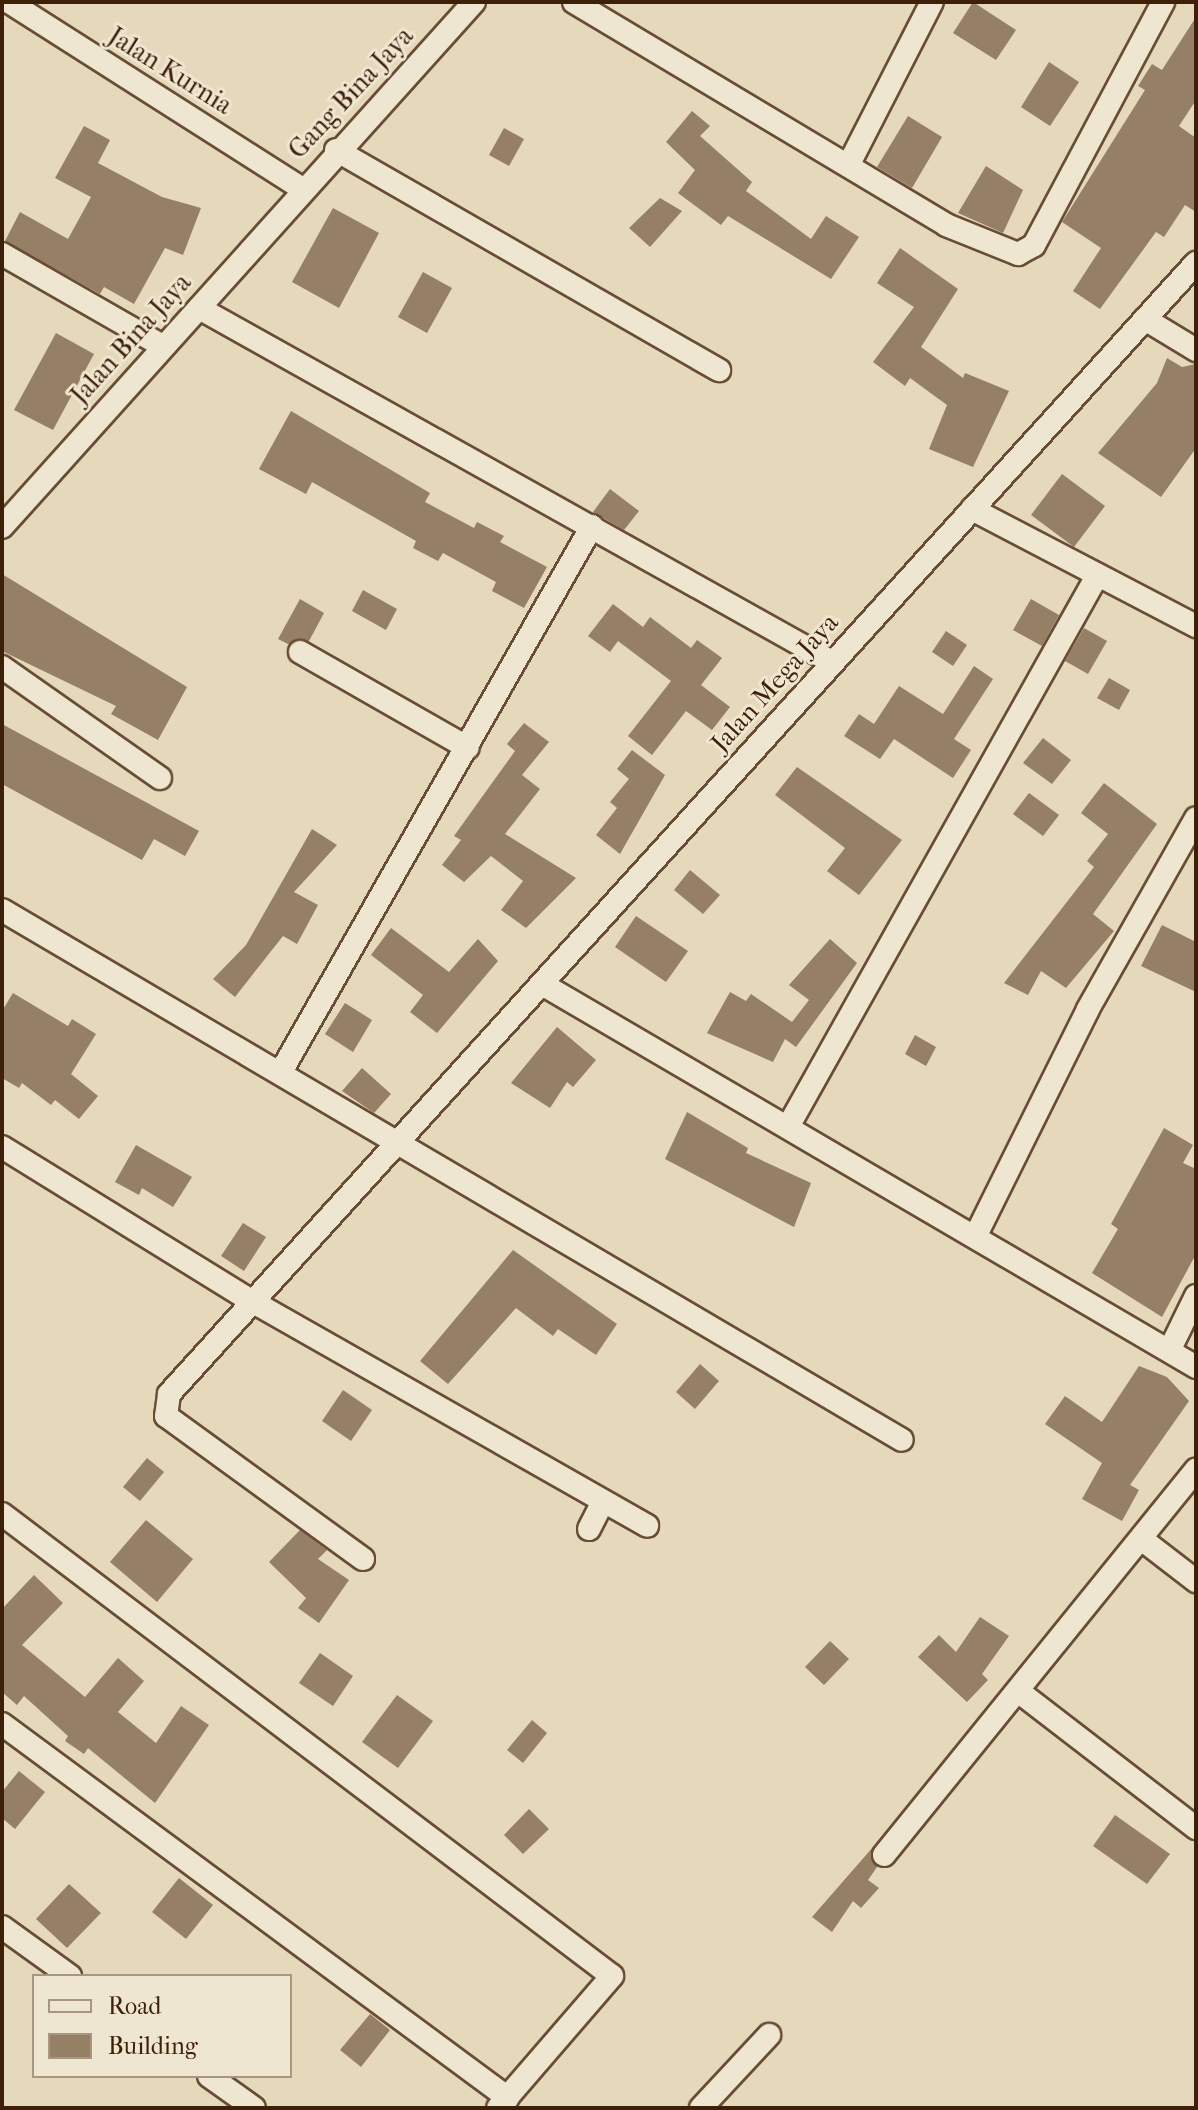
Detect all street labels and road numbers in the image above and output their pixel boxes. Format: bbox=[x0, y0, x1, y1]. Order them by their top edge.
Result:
street label: Jalan Kurnia bbox=[102, 21, 238, 121]
street label: Gang Bina Jaya bbox=[282, 21, 420, 165]
street label: Jalan Bina Jaya bbox=[64, 267, 198, 411]
street label: Jalan Mega Jaya bbox=[705, 607, 845, 759]

